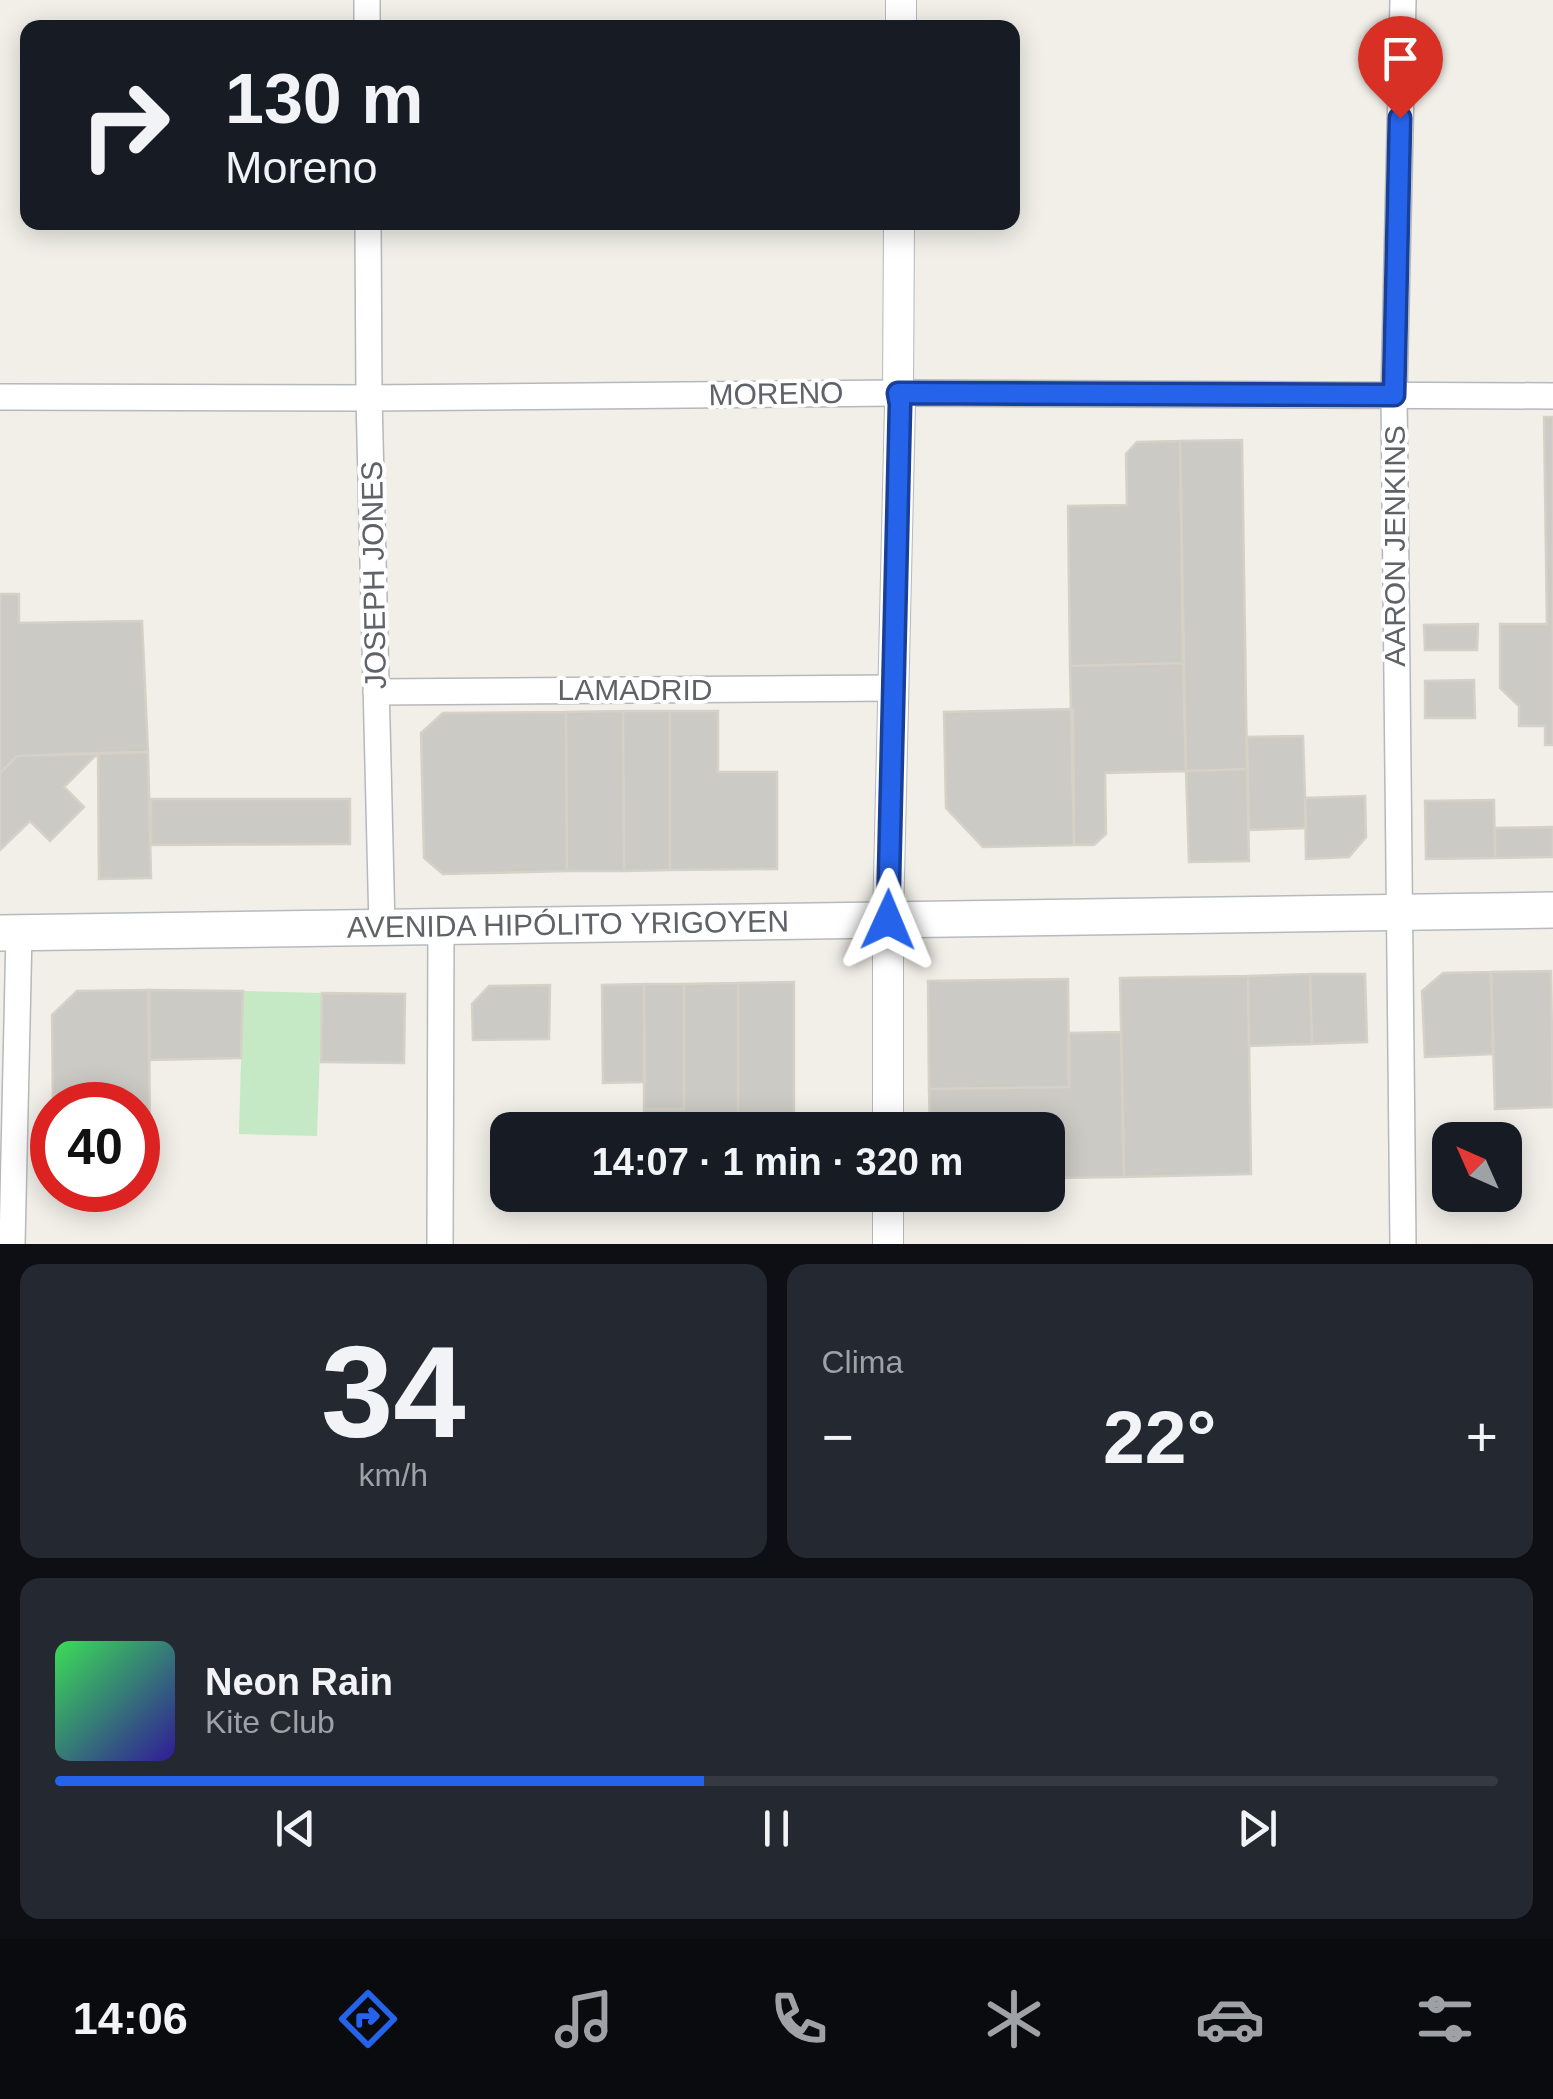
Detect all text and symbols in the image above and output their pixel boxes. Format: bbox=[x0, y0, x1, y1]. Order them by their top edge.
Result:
pin bbox=[1358, 16, 1443, 119]
icon: arrive bbox=[1373, 31, 1428, 86]
icon: right bbox=[60, 60, 190, 190]
text: 130 m bbox=[225, 60, 423, 138]
text: Moreno bbox=[225, 142, 378, 193]
street label: MORENO bbox=[708, 376, 844, 411]
street label: AARON JENKINS bbox=[1378, 425, 1411, 667]
street label: JOSEPH JONES bbox=[355, 461, 392, 689]
street label: LAMADRID bbox=[557, 673, 713, 706]
position arrow bbox=[836, 868, 940, 972]
street label: AVENIDA HIPÓLITO YRIGOYEN bbox=[347, 904, 789, 944]
speed limit sign: 40 bbox=[30, 1082, 160, 1212]
north arrow bbox=[1432, 1122, 1522, 1212]
map controls bbox=[1432, 1122, 1522, 1212]
text: 14:07 · 1 min · 320 m bbox=[592, 1141, 963, 1183]
text: 34 bbox=[321, 1319, 466, 1465]
text: Clima bbox=[822, 1344, 903, 1380]
text: 22° bbox=[1103, 1395, 1216, 1479]
text: − bbox=[822, 1406, 854, 1468]
text: + bbox=[1466, 1406, 1498, 1468]
text: km/h bbox=[359, 1457, 428, 1493]
text: Neon Rain bbox=[205, 1661, 393, 1703]
text: Kite Club bbox=[205, 1704, 335, 1740]
icon: previous bbox=[268, 1801, 323, 1856]
icon: pause bbox=[749, 1801, 804, 1856]
icon: next bbox=[1230, 1801, 1285, 1856]
icon: directions bbox=[333, 1984, 403, 2054]
icon: music bbox=[549, 1984, 619, 2054]
icon: phone bbox=[764, 1984, 834, 2054]
icon: climate bbox=[979, 1984, 1049, 2054]
icon: car bbox=[1195, 1984, 1265, 2054]
icon: filters bbox=[1410, 1984, 1480, 2054]
text: 14:06 bbox=[73, 1993, 188, 2044]

